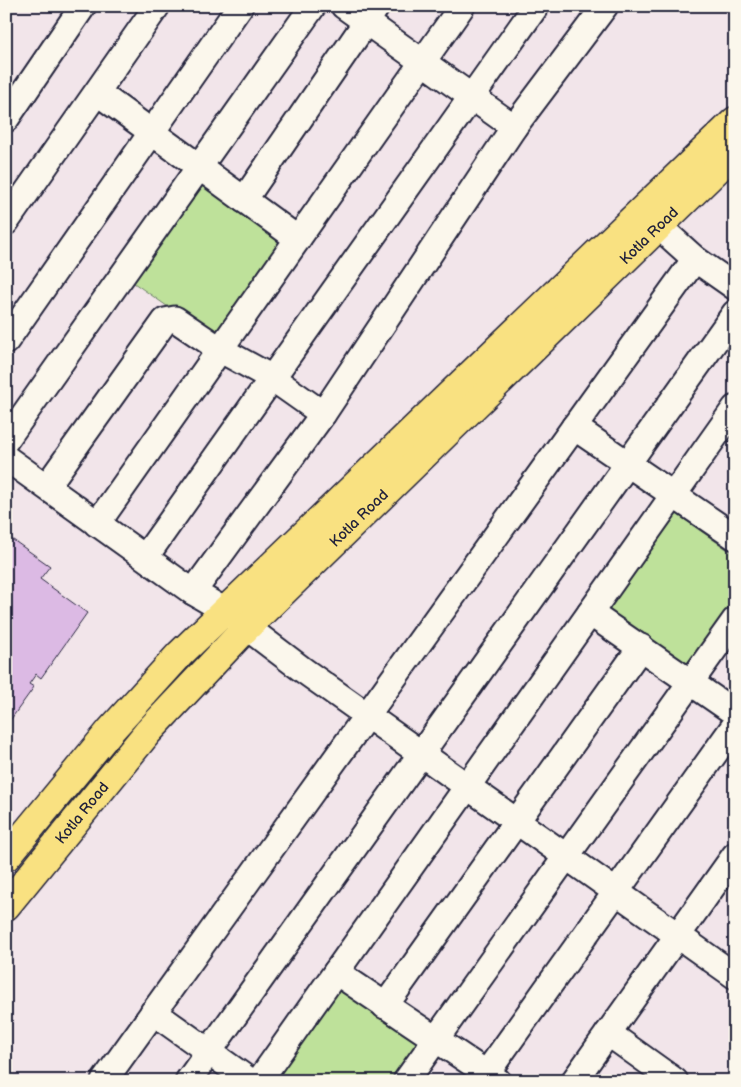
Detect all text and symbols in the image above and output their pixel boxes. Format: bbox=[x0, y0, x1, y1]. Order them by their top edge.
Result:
street label: Kotla Road bbox=[616, 203, 682, 268]
street label: Kotla Road bbox=[326, 485, 392, 551]
street label: Kotla Road bbox=[51, 778, 113, 848]

